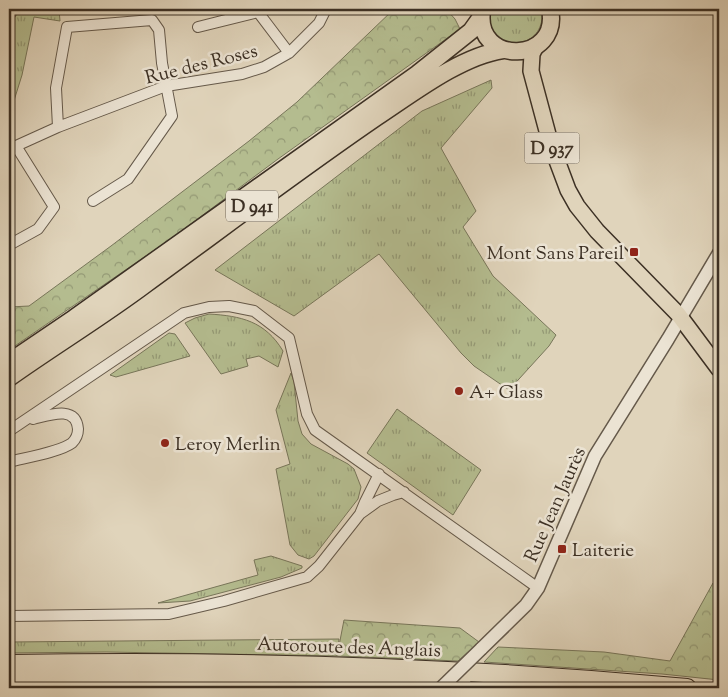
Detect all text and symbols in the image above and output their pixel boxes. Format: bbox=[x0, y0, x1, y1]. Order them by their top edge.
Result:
street label: Rue des Roses bbox=[142, 38, 261, 92]
road number: D 937 bbox=[524, 132, 580, 164]
road number: D 941 bbox=[226, 190, 278, 222]
place label: Mont Sans Pareil bbox=[486, 241, 624, 268]
marker: Mont Sans Pareil bbox=[628, 246, 640, 258]
place label: A+ Glass bbox=[469, 380, 543, 407]
marker: A+ Glass bbox=[453, 385, 465, 397]
place label: Leroy Merlin bbox=[175, 432, 281, 459]
marker: Leroy Merlin bbox=[159, 437, 171, 449]
street label: Rue Jean Jaurès bbox=[519, 443, 594, 567]
place label: Laiterie bbox=[572, 538, 634, 565]
marker: Laiterie bbox=[556, 543, 568, 555]
street label: Autoroute des Anglais bbox=[256, 632, 441, 665]

